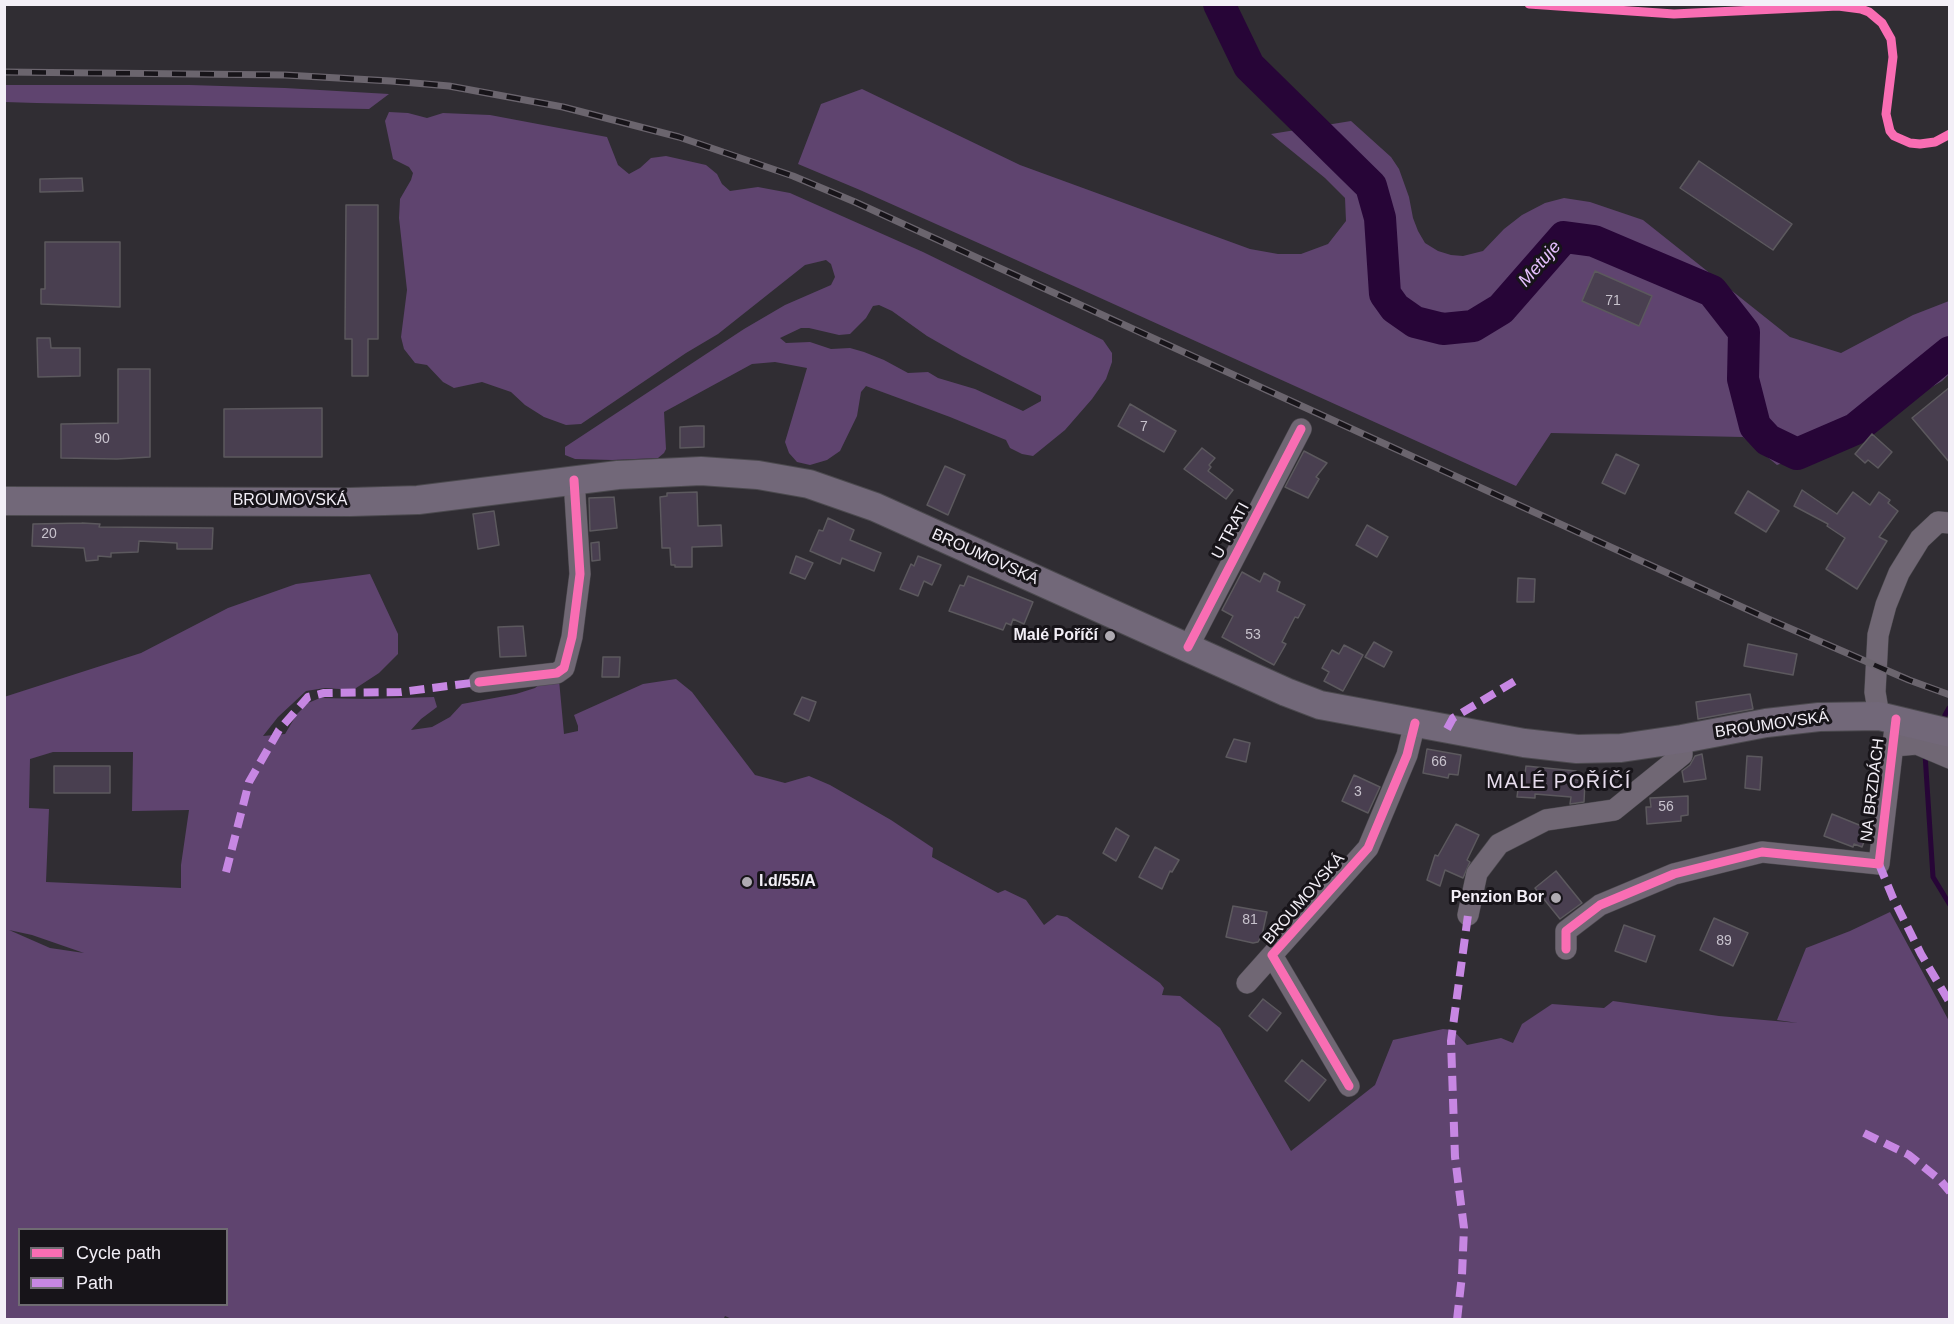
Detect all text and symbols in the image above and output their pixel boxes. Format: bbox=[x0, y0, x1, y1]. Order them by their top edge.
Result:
water label: Metuje bbox=[1514, 237, 1566, 291]
house number: 71 bbox=[1605, 293, 1621, 309]
house number: 7 bbox=[1140, 419, 1148, 435]
house number: 90 bbox=[94, 431, 110, 447]
street label: BROUMOVSKÁ bbox=[233, 491, 347, 511]
street label: U TRATI bbox=[1208, 500, 1254, 562]
street label: BROUMOVSKÁ bbox=[929, 525, 1041, 589]
house number: 20 bbox=[41, 526, 57, 542]
place label: Malé Poříčí bbox=[1014, 626, 1098, 646]
house number: 53 bbox=[1245, 627, 1261, 643]
marker: Malé Poříčí bbox=[1103, 629, 1117, 643]
street label: BROUMOVSKÁ bbox=[1714, 708, 1830, 742]
street label: NA BRZDÁCH bbox=[1857, 737, 1889, 843]
house number: 66 bbox=[1431, 754, 1447, 770]
district label: MALÉ POŘÍČÍ bbox=[1486, 770, 1632, 794]
house number: 3 bbox=[1354, 784, 1362, 800]
house number: 56 bbox=[1658, 799, 1674, 815]
street label: BROUMOVSKÁ bbox=[1259, 849, 1349, 949]
place label: I.d/55/A bbox=[759, 872, 816, 892]
marker: I.d/55/A bbox=[740, 875, 754, 889]
place label: Penzion Bor bbox=[1451, 888, 1544, 908]
marker: Penzion Bor bbox=[1549, 891, 1563, 905]
house number: 81 bbox=[1242, 912, 1258, 928]
house number: 89 bbox=[1716, 933, 1732, 949]
legend bbox=[18, 1228, 228, 1306]
text: Cycle path bbox=[76, 1243, 161, 1263]
text: Path bbox=[76, 1273, 113, 1293]

